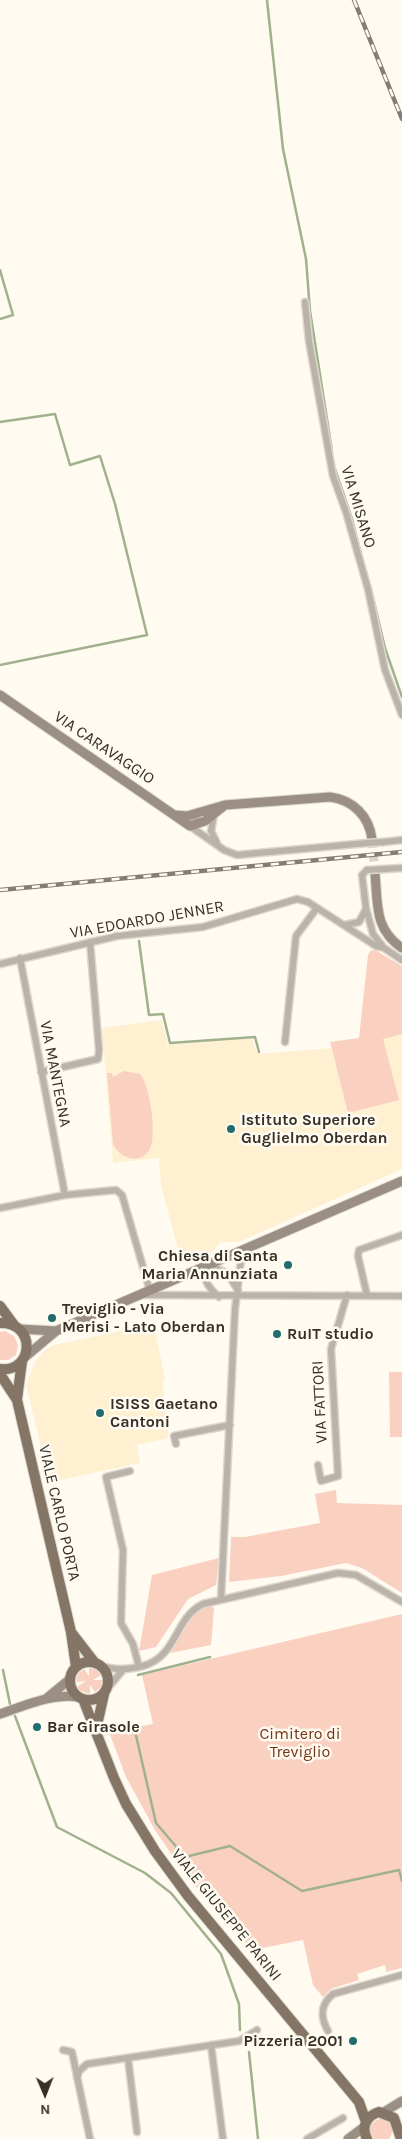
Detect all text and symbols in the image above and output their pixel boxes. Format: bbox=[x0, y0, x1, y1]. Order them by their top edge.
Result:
street label: VIA MISANO bbox=[336, 464, 380, 550]
street label: VIA CARAVAGGIO bbox=[50, 707, 158, 789]
street label: VIA EDOARDO JENNER bbox=[68, 897, 226, 943]
street label: VIA MANTEGNA bbox=[35, 1019, 75, 1129]
place label: Istituto Superiore Guglielmo Oberdan bbox=[241, 1110, 388, 1148]
marker: Istituto Superiore Guglielmo Oberdan bbox=[225, 1123, 237, 1135]
place label: Chiesa di Santa Maria Annunziata bbox=[142, 1246, 278, 1284]
marker: Chiesa di Santa Maria Annunziata bbox=[282, 1259, 294, 1271]
place label: Treviglio - Via Merisi - Lato Oberdan bbox=[62, 1299, 225, 1337]
marker: Treviglio - Via Merisi - Lato Oberdan bbox=[46, 1312, 58, 1324]
place label: RuIT studio bbox=[287, 1324, 374, 1344]
marker: RuIT studio bbox=[271, 1328, 283, 1340]
street label: VIA FATTORI bbox=[308, 1360, 332, 1444]
place label: ISISS Gaetano Cantoni bbox=[110, 1394, 218, 1432]
marker: ISISS Gaetano Cantoni bbox=[94, 1407, 106, 1419]
street label: VIALE CARLO PORTA bbox=[34, 1443, 84, 1583]
place label: Bar Girasole bbox=[47, 1717, 140, 1737]
marker: Bar Girasole bbox=[31, 1721, 43, 1733]
park label: Cimitero di Treviglio bbox=[259, 1724, 341, 1762]
street label: VIALE GIUSEPPE PARINI bbox=[167, 1845, 285, 1985]
place label: Pizzeria 2001 bbox=[244, 2031, 343, 2051]
marker: Pizzeria 2001 bbox=[347, 2035, 359, 2047]
north arrow bbox=[20, 2069, 70, 2119]
text: N bbox=[40, 2101, 50, 2118]

